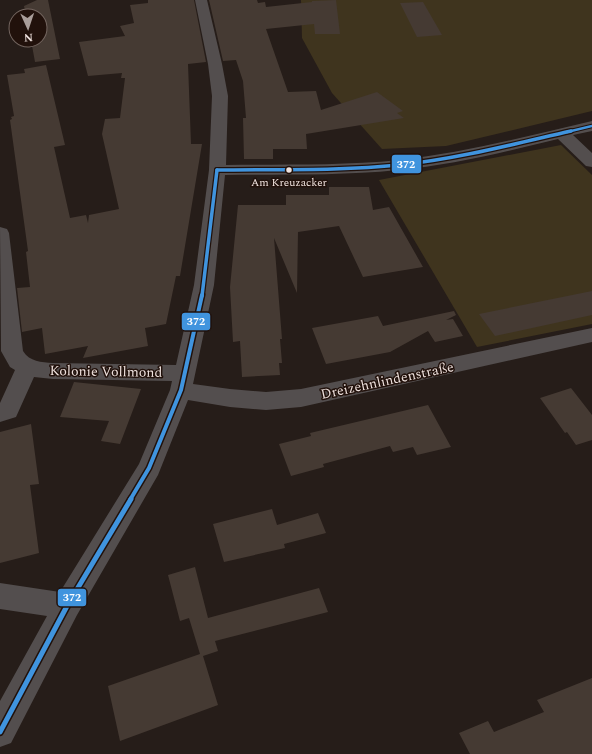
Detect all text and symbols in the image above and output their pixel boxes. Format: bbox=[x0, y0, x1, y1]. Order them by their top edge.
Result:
north arrow bbox=[8, 8, 48, 48]
text: N bbox=[24, 29, 33, 46]
line badge: 372 bbox=[391, 154, 422, 174]
text: 372 bbox=[397, 156, 415, 173]
marker: Am Kreuzacker bbox=[284, 165, 294, 175]
place label: Am Kreuzacker bbox=[251, 174, 328, 191]
line badge: 372 bbox=[181, 312, 211, 331]
text: 372 bbox=[187, 313, 205, 330]
street label: Dreizehnlindenstraße bbox=[319, 356, 456, 405]
street label: Kolonie Vollmond bbox=[49, 360, 163, 383]
line badge: 372 bbox=[57, 588, 87, 607]
text: 372 bbox=[63, 589, 81, 606]

